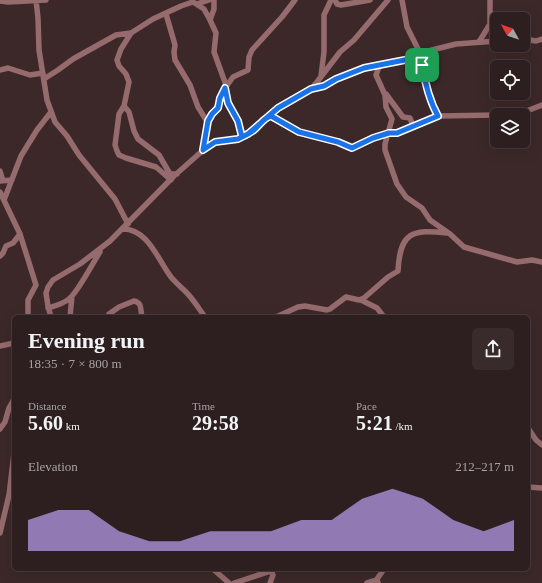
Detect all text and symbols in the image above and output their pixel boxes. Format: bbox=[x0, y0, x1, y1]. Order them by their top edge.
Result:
north arrow bbox=[490, 12, 530, 52]
map controls bbox=[490, 12, 530, 148]
pin bbox=[405, 48, 439, 82]
icon: arrive bbox=[411, 54, 433, 76]
button: locate bbox=[490, 60, 530, 100]
button: layers bbox=[490, 108, 530, 148]
text: Evening run bbox=[28, 328, 145, 353]
button: share bbox=[472, 328, 514, 370]
text: 18:35 · 7 × 800 m bbox=[28, 356, 122, 371]
text: Distance bbox=[28, 400, 66, 412]
text: Time bbox=[192, 400, 215, 412]
text: Pace bbox=[356, 400, 377, 412]
text: 5.60 bbox=[28, 412, 63, 434]
text: 29:58 bbox=[192, 412, 239, 434]
text: 5:21 bbox=[356, 412, 393, 434]
text: km bbox=[63, 420, 80, 432]
text: /km bbox=[393, 420, 413, 432]
text: Elevation bbox=[28, 459, 78, 474]
text: 212–217 m bbox=[455, 459, 514, 474]

